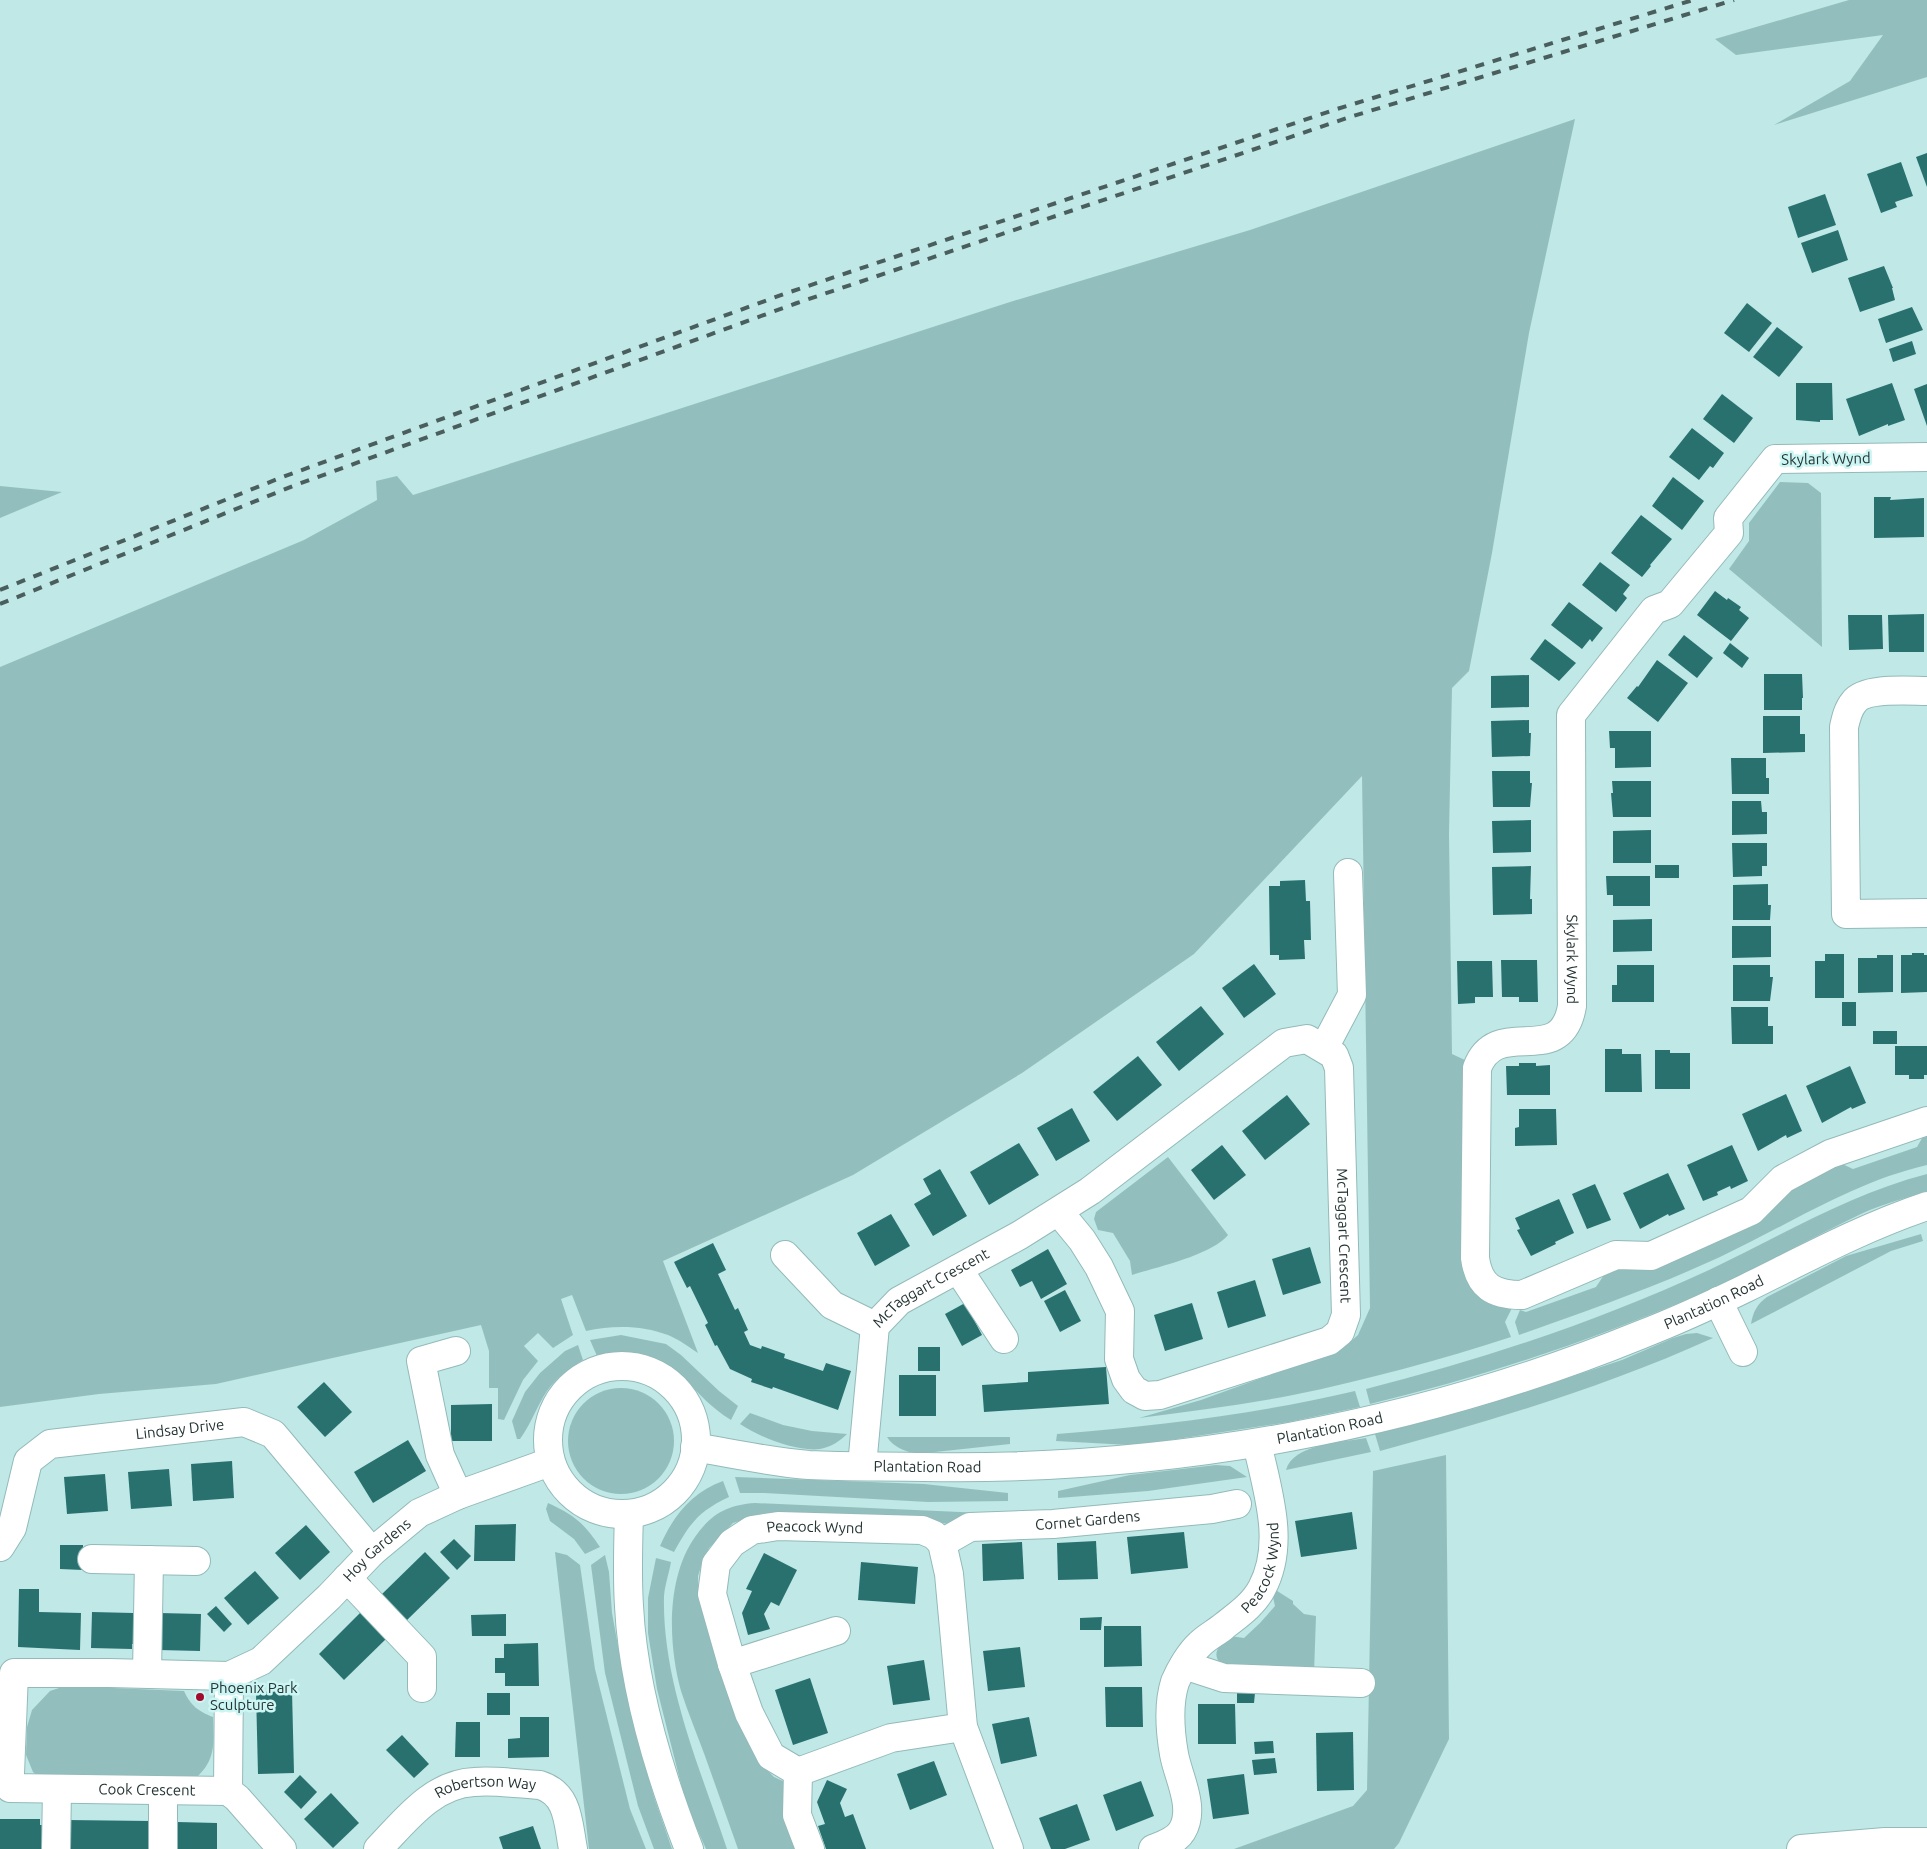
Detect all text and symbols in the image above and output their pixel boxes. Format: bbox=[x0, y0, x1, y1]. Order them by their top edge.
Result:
street label: Skylark Wynd bbox=[1781, 449, 1871, 468]
street label: Skylark Wynd bbox=[1564, 914, 1581, 1004]
street label: McTaggart Crescent bbox=[1334, 1168, 1355, 1303]
street label: McTaggart Crescent bbox=[869, 1245, 992, 1331]
street label: Plantation Road bbox=[1661, 1272, 1766, 1332]
street label: Plantation Road bbox=[1275, 1409, 1384, 1447]
street label: Lindsay Drive bbox=[135, 1415, 225, 1442]
street label: Plantation Road bbox=[874, 1457, 982, 1475]
street label: Cornet Gardens bbox=[1035, 1507, 1141, 1533]
street label: Hoy Gardens bbox=[339, 1515, 414, 1585]
street label: Peacock Wynd bbox=[765, 1517, 863, 1536]
street label: Peacock Wynd bbox=[1237, 1522, 1282, 1616]
place label: Phoenix Park Sculpture bbox=[210, 1679, 298, 1713]
marker: Phoenix Park Sculpture bbox=[194, 1691, 206, 1703]
street label: Robertson Way bbox=[431, 1772, 537, 1801]
street label: Cook Crescent bbox=[98, 1780, 196, 1799]

